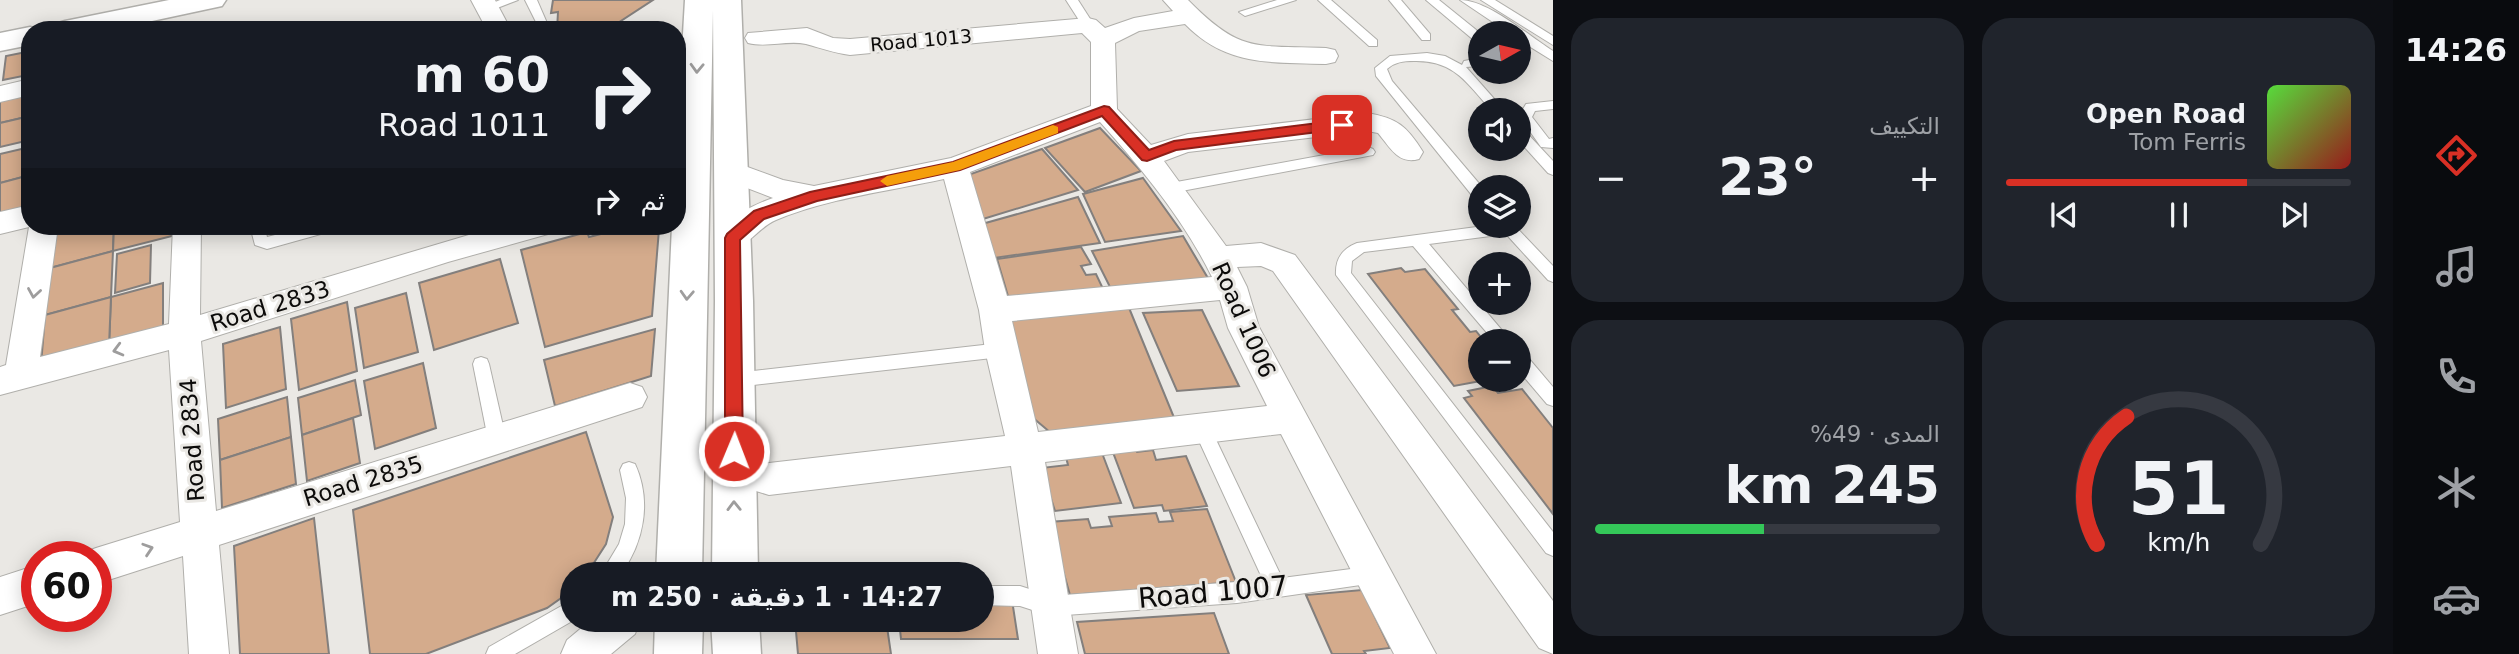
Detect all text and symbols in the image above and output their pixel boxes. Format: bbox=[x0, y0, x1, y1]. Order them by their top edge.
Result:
north arrow bbox=[1468, 21, 1531, 84]
map controls bbox=[1468, 21, 1531, 392]
street label: Road 1013 bbox=[869, 25, 973, 55]
text: 14:26 bbox=[2405, 31, 2507, 69]
text: 60 m bbox=[414, 47, 550, 104]
icon: right bbox=[574, 49, 665, 140]
one-way arrow bbox=[689, 63, 704, 74]
pin bbox=[1312, 95, 1372, 155]
button: sound bbox=[1468, 98, 1531, 161]
text: Open Road bbox=[2086, 99, 2246, 129]
text: Road 1011 bbox=[378, 106, 550, 144]
icon: arrive bbox=[1323, 106, 1361, 144]
text: التكييف bbox=[1869, 113, 1940, 139]
text: Tom Ferris bbox=[2129, 129, 2246, 155]
icon: directions bbox=[2432, 131, 2481, 180]
text: 23° bbox=[1718, 147, 1817, 207]
text: − bbox=[1595, 156, 1627, 200]
text: + bbox=[1908, 156, 1940, 200]
button: layers bbox=[1468, 175, 1531, 238]
icon: right bbox=[588, 182, 626, 220]
text: ثم bbox=[640, 186, 665, 216]
icon: previous bbox=[2045, 196, 2083, 234]
icon: pause bbox=[2160, 196, 2198, 234]
icon: next bbox=[2275, 196, 2313, 234]
icon: music bbox=[2432, 242, 2481, 291]
button: + bbox=[1468, 252, 1531, 315]
street label: Road 1006 bbox=[1207, 258, 1281, 382]
street label: Road 2833 bbox=[207, 276, 333, 336]
one-way arrow bbox=[26, 287, 41, 299]
one-way arrow bbox=[680, 290, 695, 301]
button: − bbox=[1468, 329, 1531, 392]
one-way arrow bbox=[113, 342, 125, 356]
icon: phone bbox=[2432, 352, 2481, 401]
street label: Road 2834 bbox=[175, 377, 209, 503]
position arrow bbox=[697, 414, 771, 488]
text: المدى · 49% bbox=[1810, 421, 1940, 447]
text: 51 bbox=[2128, 446, 2229, 531]
street label: Road 2835 bbox=[300, 451, 426, 511]
text: 245 km bbox=[1725, 455, 1940, 515]
icon: climate bbox=[2432, 463, 2481, 512]
one-way arrow bbox=[726, 500, 741, 511]
text: km/h bbox=[2147, 528, 2210, 557]
speed limit sign: 60 bbox=[21, 541, 112, 632]
one-way arrow bbox=[141, 543, 153, 558]
street label: Road 1007 bbox=[1137, 569, 1289, 615]
icon: car bbox=[2432, 574, 2481, 623]
text: 14:27 · 1 دقيقة · 250 m bbox=[611, 582, 943, 612]

